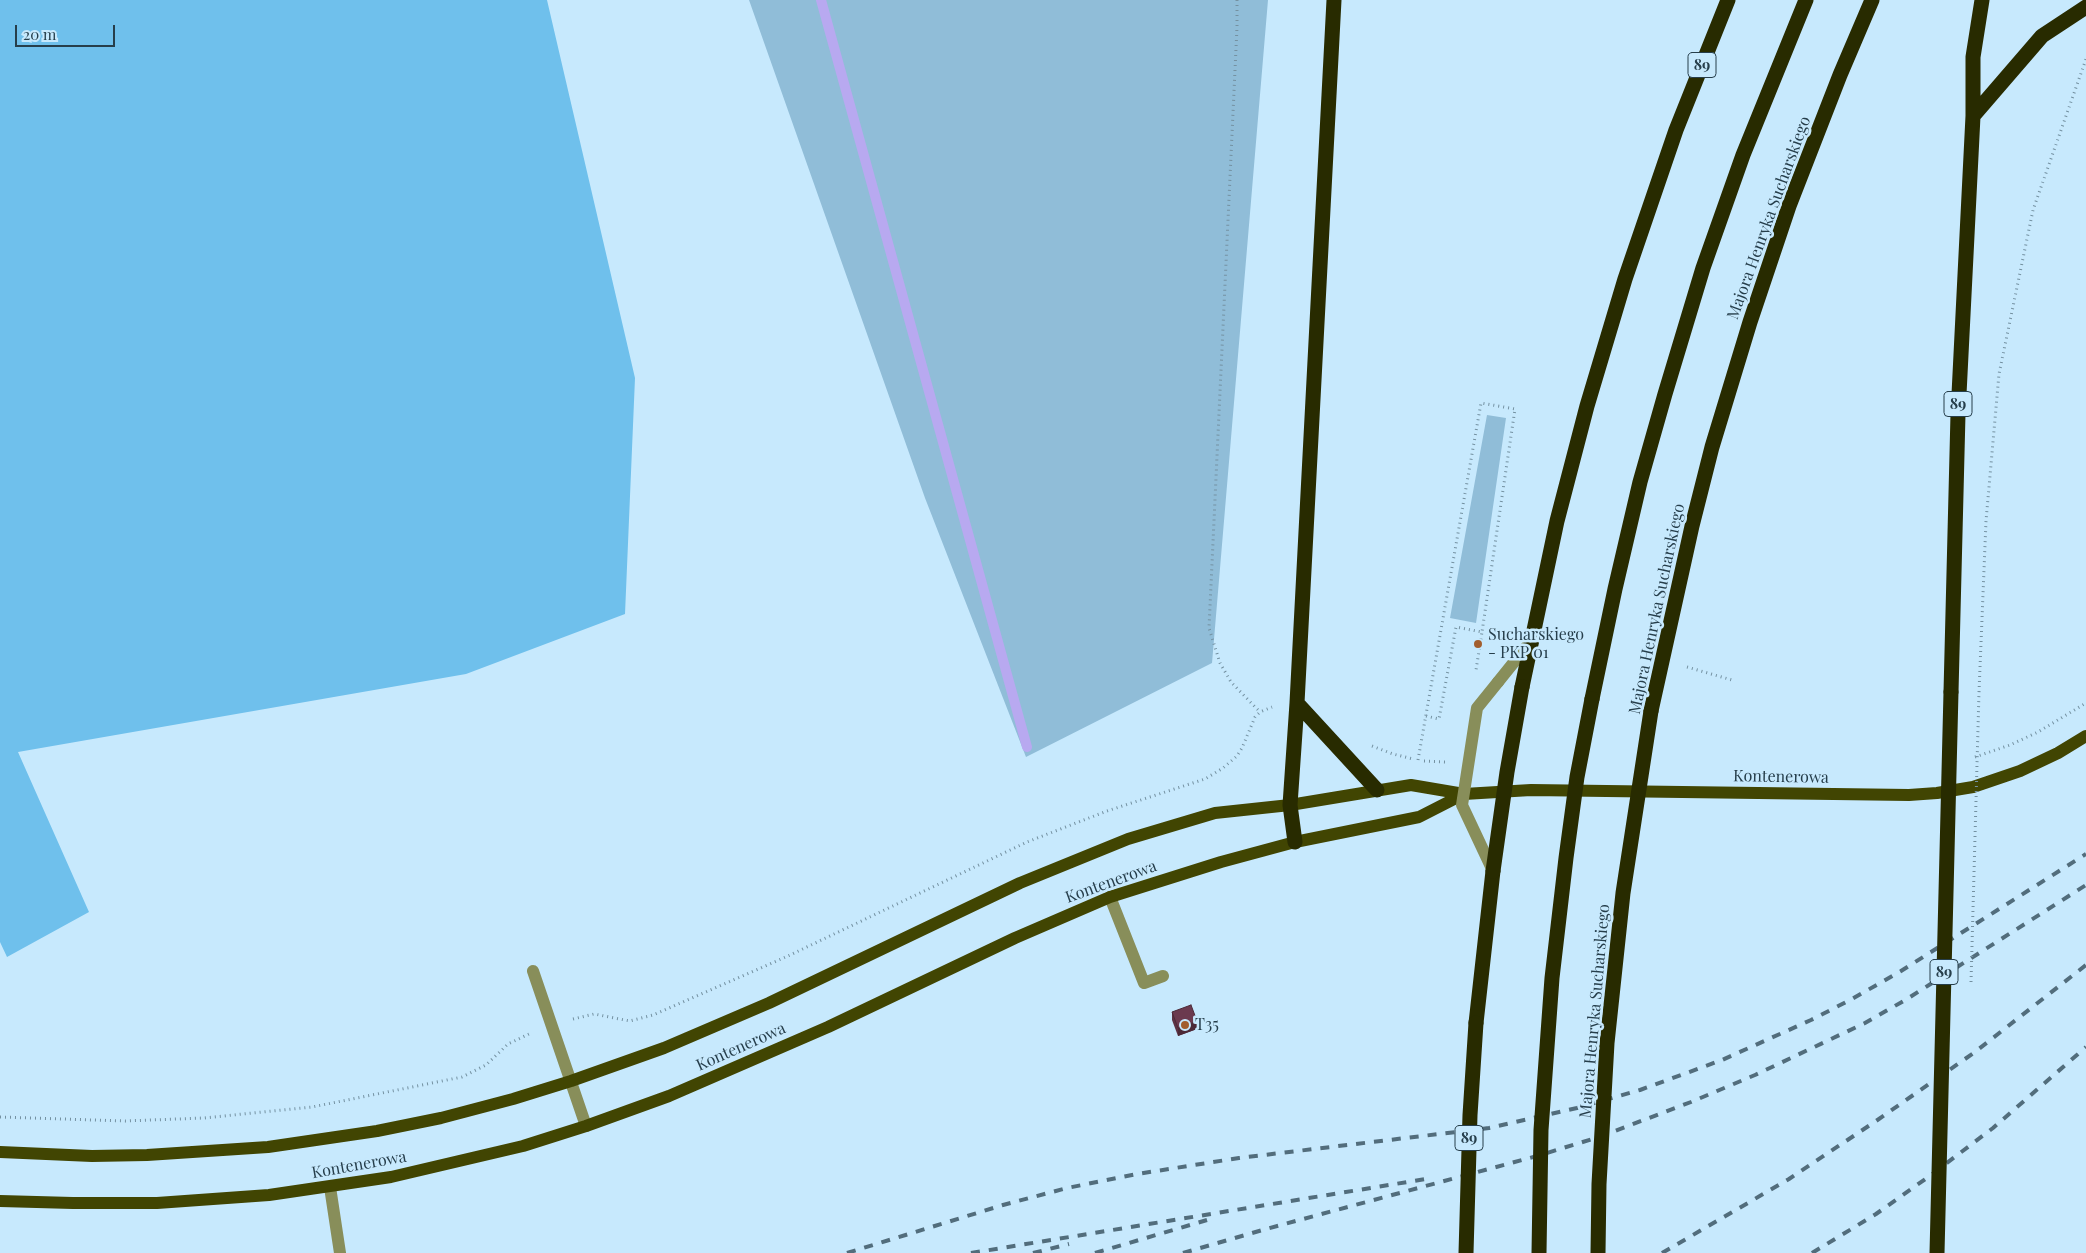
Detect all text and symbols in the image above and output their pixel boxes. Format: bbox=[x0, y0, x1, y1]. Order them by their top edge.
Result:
scale bar bbox=[18, 15, 118, 47]
text: 20 m bbox=[23, 24, 56, 44]
road number: 89 bbox=[1688, 52, 1716, 78]
street label: Majora Henryka Sucharskiego bbox=[1723, 114, 1815, 322]
road number: 89 bbox=[1944, 392, 1972, 416]
street label: Majora Henryka Sucharskiego bbox=[1625, 502, 1689, 716]
place label: Sucharskiego - PKP 01 bbox=[1488, 625, 1584, 663]
marker: Sucharskiego - PKP 01 bbox=[1472, 638, 1484, 650]
street label: Kontenerowa bbox=[1733, 767, 1829, 787]
street label: Kontenerowa bbox=[1063, 857, 1159, 907]
street label: Majora Henryka Sucharskiego bbox=[1576, 903, 1614, 1119]
road number: 89 bbox=[1930, 960, 1958, 984]
place label: T35 bbox=[1195, 1015, 1219, 1035]
street label: Kontenerowa bbox=[693, 1019, 789, 1075]
marker: T35 bbox=[1179, 1019, 1191, 1031]
road number: 89 bbox=[1455, 1126, 1483, 1150]
street label: Kontenerowa bbox=[310, 1147, 408, 1183]

